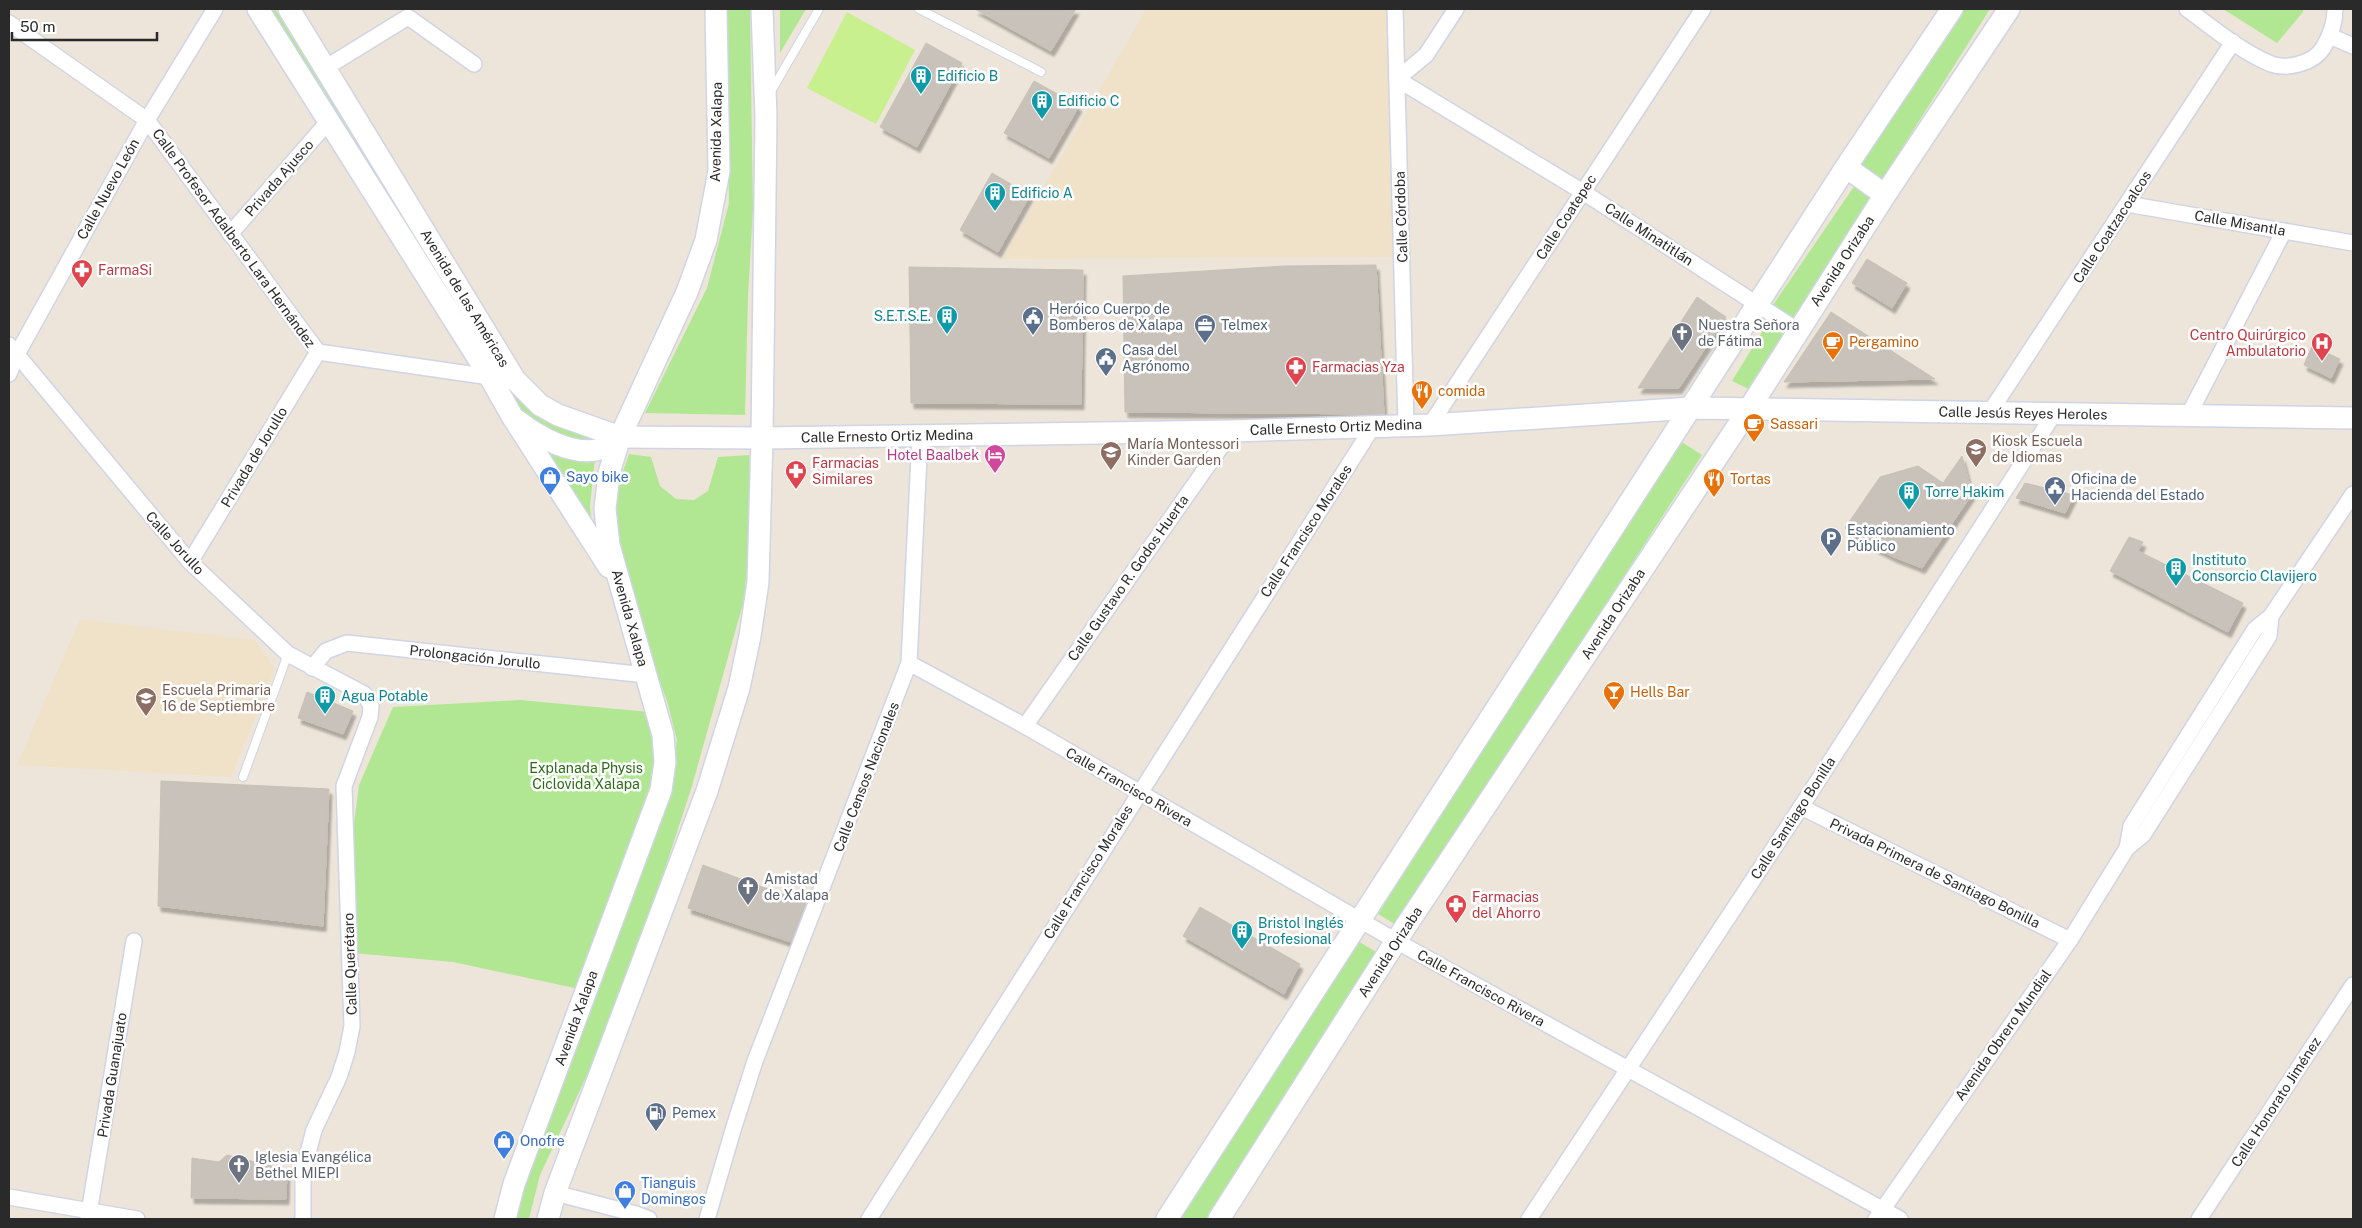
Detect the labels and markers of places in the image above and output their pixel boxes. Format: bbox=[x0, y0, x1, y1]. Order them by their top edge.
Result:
building icon: Edificio B bbox=[909, 64, 933, 95]
place label: Edificio B bbox=[937, 68, 998, 84]
building icon: Edificio C bbox=[1030, 89, 1054, 120]
place label: Edificio C bbox=[1058, 93, 1119, 109]
building icon: Edificio A bbox=[983, 181, 1007, 212]
place label: Edificio A bbox=[1011, 185, 1073, 201]
pharmacy icon: FarmaSi bbox=[70, 258, 94, 289]
place label: FarmaSi bbox=[98, 262, 152, 278]
place label: Heróico Cuerpo de Bomberos de Xalapa bbox=[1049, 301, 1183, 333]
building icon: S.E.T.S.E. bbox=[935, 304, 959, 335]
public building icon: Heróico Cuerpo de Bomberos de Xalapa bbox=[1021, 305, 1045, 336]
place label: S.E.T.S.E. bbox=[874, 308, 931, 324]
office icon: Telmex bbox=[1193, 313, 1217, 344]
place label: Telmex bbox=[1221, 317, 1268, 333]
place label: Nuestra Señora de Fátima bbox=[1698, 317, 1800, 349]
church icon: Nuestra Señora de Fátima bbox=[1670, 321, 1694, 352]
place label: Centro Quirúrgico Ambulatorio bbox=[2190, 327, 2306, 359]
cafe icon: Pergamino bbox=[1821, 330, 1845, 361]
hospital icon: Centro Quirúrgico Ambulatorio bbox=[2310, 331, 2334, 362]
place label: Pergamino bbox=[1849, 334, 1919, 350]
place label: Casa del Agrónomo bbox=[1122, 342, 1190, 374]
public building icon: Casa del Agrónomo bbox=[1094, 346, 1118, 377]
pharmacy icon: Farmacias Yza bbox=[1284, 355, 1308, 386]
place label: Farmacias Yza bbox=[1312, 359, 1405, 375]
restaurant icon: comida bbox=[1410, 379, 1434, 410]
place label: comida bbox=[1438, 383, 1485, 399]
cafe icon: Sassari bbox=[1742, 412, 1766, 443]
place label: Sassari bbox=[1770, 416, 1818, 432]
place label: Kiosk Escuela de Idiomas bbox=[1992, 433, 2082, 465]
place label: María Montessori Kinder Garden bbox=[1127, 436, 1239, 468]
school or university icon: Kiosk Escuela de Idiomas bbox=[1964, 437, 1988, 468]
school or university icon: María Montessori Kinder Garden bbox=[1099, 440, 1123, 471]
hotel icon: Hotel Baalbek bbox=[983, 443, 1007, 474]
place label: Hotel Baalbek bbox=[887, 447, 979, 463]
place label: Farmacias Similares bbox=[812, 455, 879, 487]
pharmacy icon: Farmacias Similares bbox=[784, 459, 808, 490]
shop icon: Sayo bike bbox=[538, 465, 562, 496]
restaurant icon: Tortas bbox=[1702, 467, 1726, 498]
place label: Sayo bike bbox=[566, 469, 629, 485]
place label: Tortas bbox=[1730, 471, 1771, 487]
place label: Oficina de Hacienda del Estado bbox=[2071, 471, 2205, 503]
public building icon: Oficina de Hacienda del Estado bbox=[2043, 475, 2067, 506]
building icon: Torre Hakim bbox=[1897, 480, 1921, 511]
place label: Torre Hakim bbox=[1925, 484, 2004, 500]
place label: Estacionamiento Público bbox=[1847, 522, 1955, 554]
parking icon: Estacionamiento Público bbox=[1819, 526, 1843, 557]
place label: Instituto Consorcio Clavijero bbox=[2192, 552, 2317, 584]
building icon: Instituto Consorcio Clavijero bbox=[2164, 556, 2188, 587]
bar icon: Hells Bar bbox=[1602, 680, 1626, 711]
place label: Escuela Primaria 16 de Septiembre bbox=[162, 682, 275, 714]
building icon: Agua Potable bbox=[313, 684, 337, 715]
place label: Hells Bar bbox=[1630, 684, 1690, 700]
school or university icon: Escuela Primaria 16 de Septiembre bbox=[134, 686, 158, 717]
place label: Agua Potable bbox=[341, 688, 428, 704]
place label: Amistad de Xalapa bbox=[764, 871, 829, 903]
church icon: Amistad de Xalapa bbox=[736, 875, 760, 906]
place label: Farmacias del Ahorro bbox=[1472, 889, 1541, 921]
pharmacy icon: Farmacias del Ahorro bbox=[1444, 893, 1468, 924]
place label: Bristol Inglés Profesional bbox=[1258, 915, 1344, 947]
building icon: Bristol Inglés Profesional bbox=[1230, 919, 1254, 950]
fuel station icon: Pemex bbox=[644, 1101, 668, 1132]
place label: Pemex bbox=[672, 1105, 716, 1121]
shop icon: Onofre bbox=[492, 1129, 516, 1160]
place label: Onofre bbox=[520, 1133, 565, 1149]
place label: Iglesia Evangélica Bethel MIEPI bbox=[255, 1149, 372, 1181]
church icon: Iglesia Evangélica Bethel MIEPI bbox=[227, 1153, 251, 1184]
place label: Tianguis Domingos bbox=[641, 1175, 706, 1207]
shop icon: Tianguis Domingos bbox=[613, 1179, 637, 1210]

